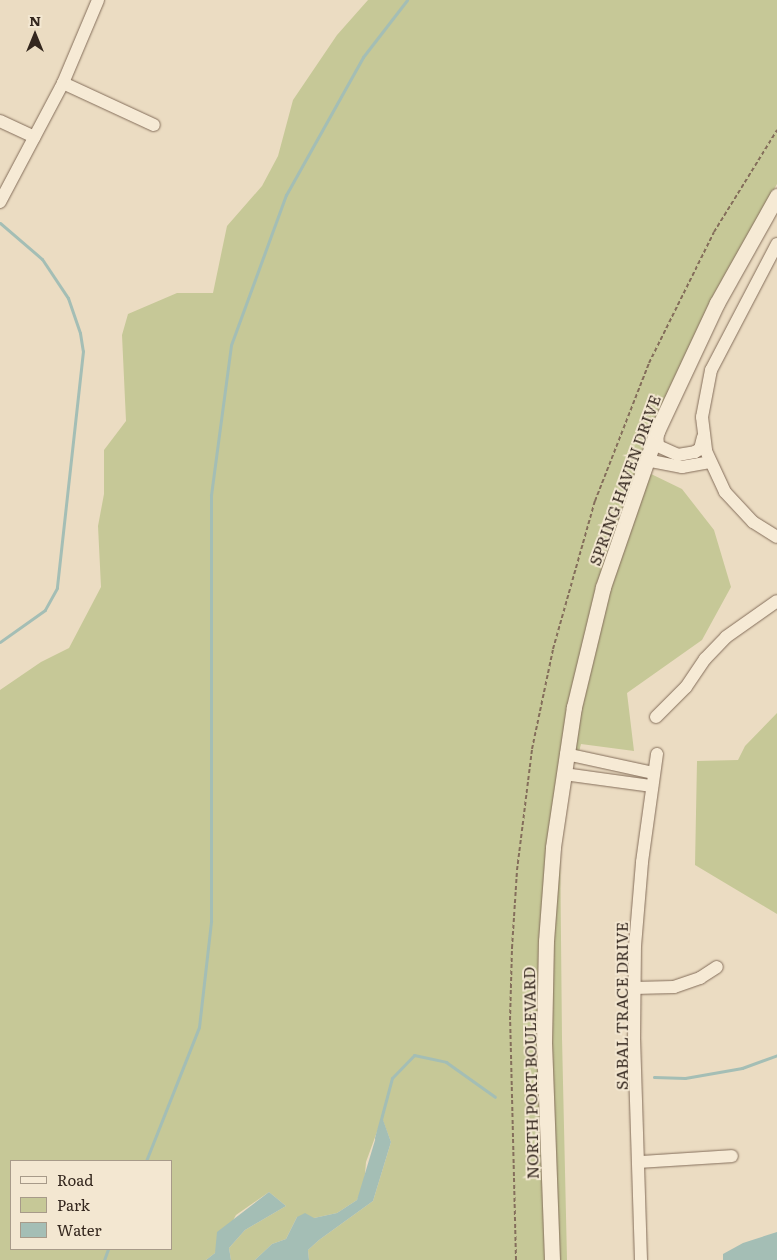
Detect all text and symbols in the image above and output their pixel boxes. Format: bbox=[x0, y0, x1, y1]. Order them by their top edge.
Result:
north arrow bbox=[10, 10, 60, 60]
text: N bbox=[29, 10, 41, 30]
street label: SPRING HAVEN DRIVE bbox=[584, 392, 664, 568]
street label: SABAL TRACE DRIVE bbox=[611, 922, 631, 1090]
street label: NORTH PORT BOULEVARD bbox=[519, 967, 541, 1179]
legend bbox=[10, 1160, 172, 1250]
text: Road bbox=[57, 1168, 93, 1191]
text: Park bbox=[57, 1193, 90, 1216]
text: Water bbox=[57, 1218, 102, 1241]

